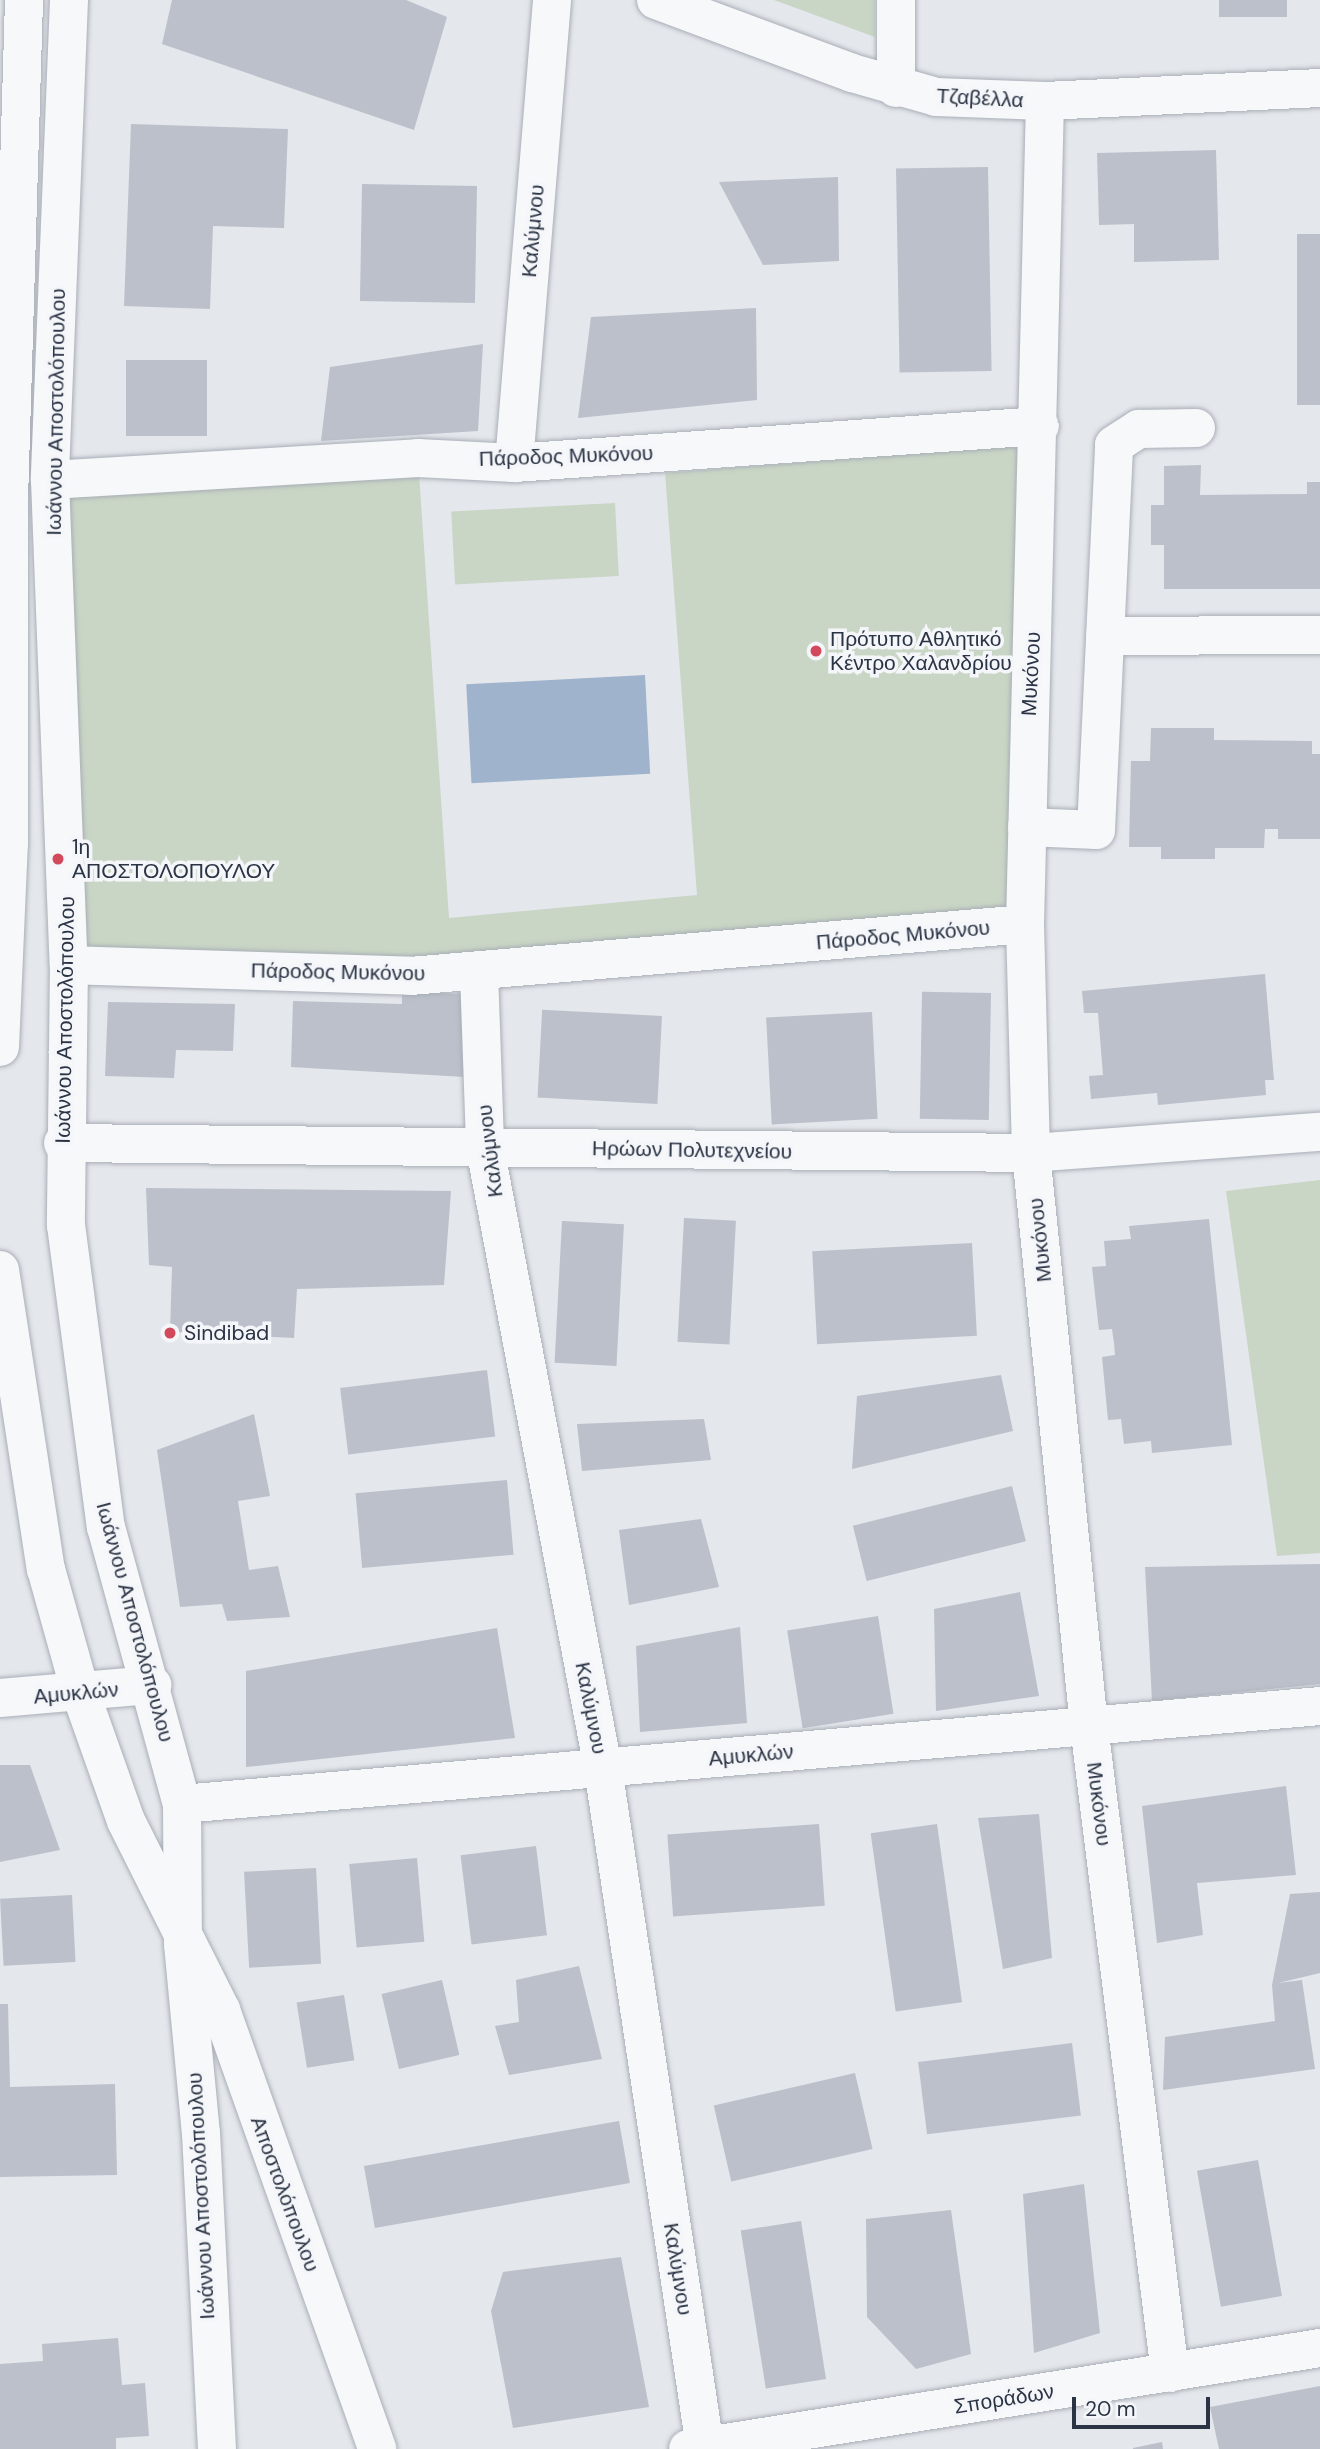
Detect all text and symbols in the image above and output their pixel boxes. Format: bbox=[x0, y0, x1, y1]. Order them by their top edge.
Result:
street label: Τζαβέλλα bbox=[936, 83, 1024, 113]
street label: Καλύμνου bbox=[516, 184, 550, 278]
street label: Ιωάννου Αποστολόπουλου bbox=[41, 288, 71, 536]
street label: Πάροδος Μυκόνου bbox=[478, 440, 654, 472]
place label: Πρότυπο Αθλητικό Κέντρο Χαλανδρίου bbox=[830, 626, 1012, 676]
street label: Μυκόνου bbox=[1016, 631, 1046, 717]
marker: Πρότυπο Αθλητικό Κέντρο Χαλανδρίου bbox=[808, 643, 824, 659]
place label: 1η ΑΠΟΣΤΟΛΟΠΟΥΛΟΥ bbox=[72, 834, 275, 884]
marker: 1η ΑΠΟΣΤΟΛΟΠΟΥΛΟΥ bbox=[50, 851, 66, 867]
street label: Ιωάννου Αποστολόπουλου bbox=[50, 896, 80, 1144]
street label: Πάροδος Μυκόνου bbox=[815, 915, 991, 955]
street label: Πάροδος Μυκόνου bbox=[251, 958, 425, 986]
street label: Καλύμνου bbox=[472, 1103, 508, 1199]
street label: Ηρώων Πολυτεχνείου bbox=[592, 1136, 792, 1164]
street label: Μυκόνου bbox=[1023, 1197, 1057, 1283]
place label: Sindibad bbox=[184, 1320, 269, 1346]
marker: Sindibad bbox=[162, 1325, 178, 1341]
street label: Ιωάννου Αποστολόπουλου bbox=[91, 1499, 179, 1745]
street label: Καλύμνου bbox=[570, 1660, 612, 1756]
street label: Αμυκλών bbox=[32, 1677, 120, 1709]
street label: Αμυκλών bbox=[707, 1739, 795, 1771]
street label: Μυκόνου bbox=[1081, 1760, 1117, 1848]
street label: Ιωάννου Αποστολόπουλου bbox=[182, 2072, 220, 2320]
street label: Αποστολόπουλου bbox=[245, 2113, 325, 2275]
street label: Καλύμνου bbox=[658, 2221, 698, 2317]
street label: Σποράδων bbox=[952, 2379, 1056, 2419]
scale bar bbox=[1075, 2382, 1213, 2426]
text: 20 m bbox=[1085, 2395, 1136, 2423]

